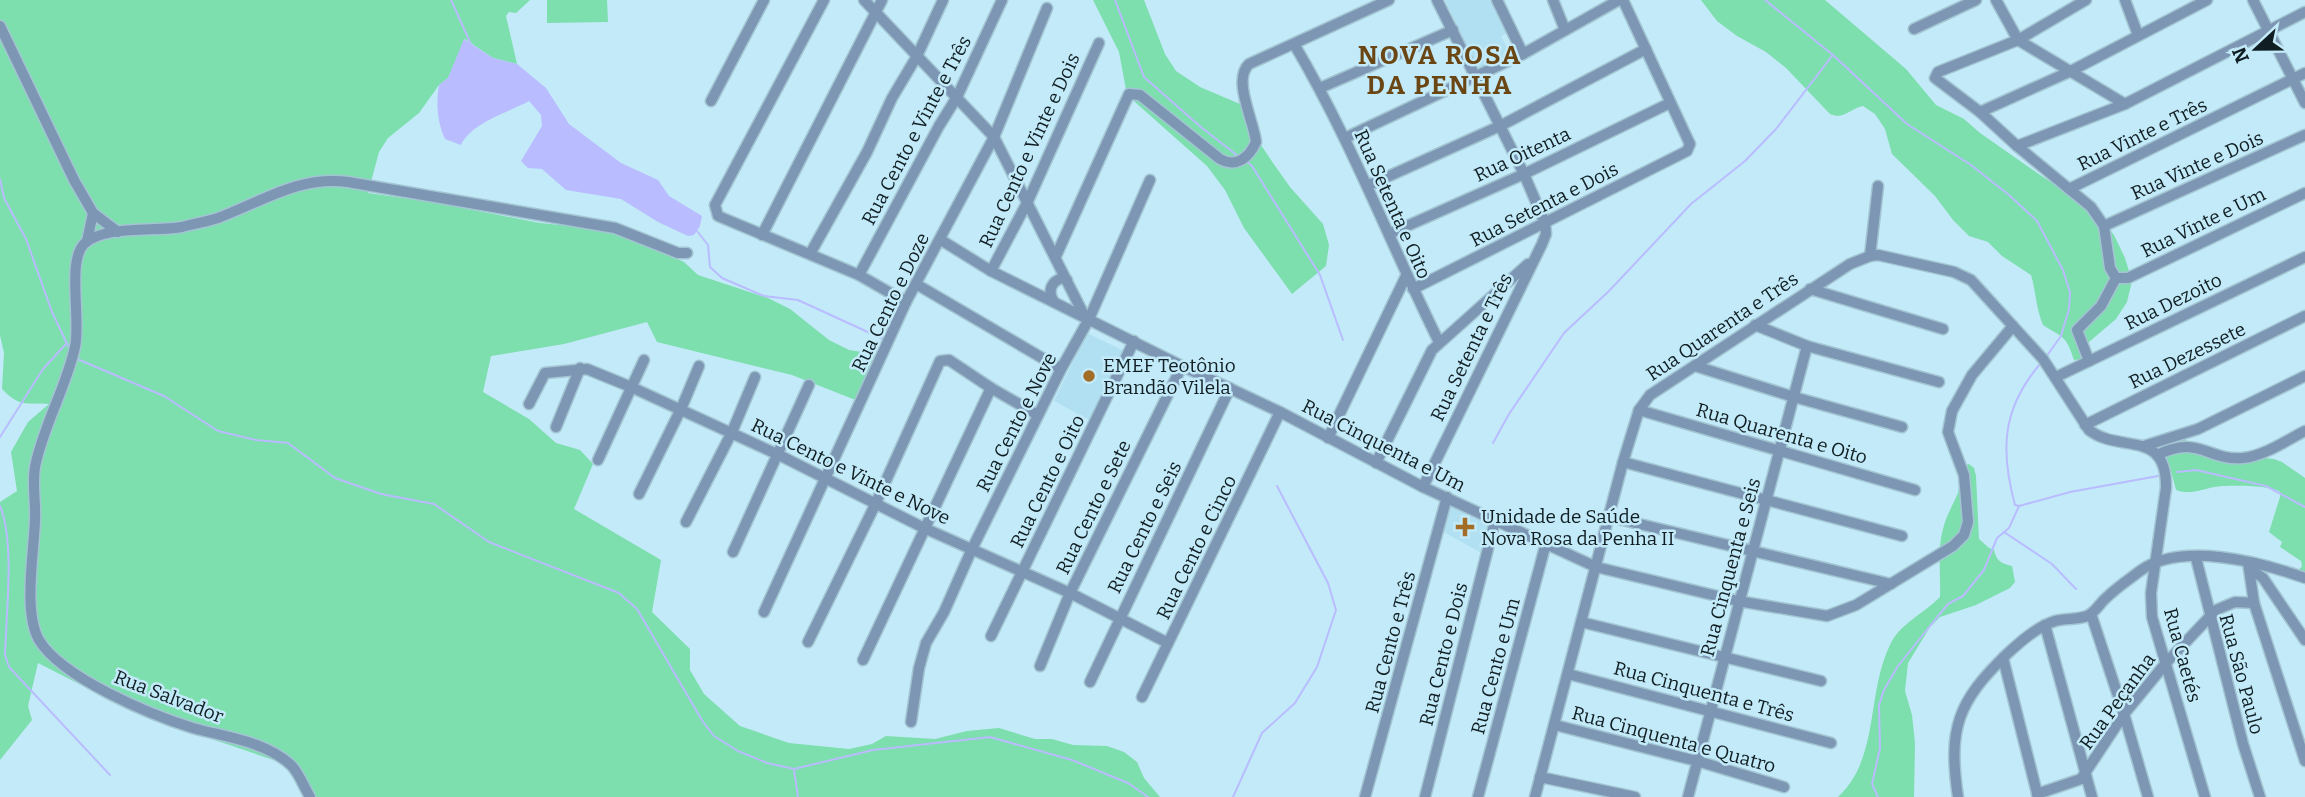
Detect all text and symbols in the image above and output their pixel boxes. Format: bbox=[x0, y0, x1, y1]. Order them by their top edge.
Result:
north arrow bbox=[2221, 14, 2291, 84]
street label: Rua Cento e Vinte e Três bbox=[857, 32, 976, 229]
district label: NOVA ROSA DA PENHA bbox=[1358, 40, 1522, 101]
text: N bbox=[2227, 44, 2254, 66]
street label: Rua Cento e Vinte e Dois bbox=[974, 49, 1085, 251]
street label: Rua Vinte e Três bbox=[2074, 93, 2211, 176]
street label: Rua Oitenta bbox=[1470, 122, 1575, 187]
street label: Rua Setenta e Oito bbox=[1349, 126, 1436, 282]
street label: Rua Vinte e Dois bbox=[2128, 126, 2267, 205]
street label: Rua Setenta e Dois bbox=[1466, 157, 1622, 252]
street label: Rua Vinte e Um bbox=[2137, 182, 2269, 262]
street label: Rua Cento e Doze bbox=[847, 229, 934, 375]
street label: Rua Quarenta e Três bbox=[1642, 267, 1803, 386]
street label: Rua Dezoito bbox=[2121, 268, 2226, 335]
street label: Rua Setenta e Três bbox=[1426, 269, 1517, 425]
street label: Rua Dezessete bbox=[2125, 317, 2249, 394]
street label: Rua Cento e Nove bbox=[971, 349, 1061, 496]
place label: EMEF Teotônio Brandão Vilela bbox=[1103, 354, 1236, 399]
marker: EMEF Teotônio Brandão Vilela bbox=[1081, 368, 1097, 384]
street label: Rua Cinquenta e Um bbox=[1298, 394, 1469, 497]
street label: Rua Quarenta e Oito bbox=[1694, 398, 1870, 469]
street label: Rua Cento e Oito bbox=[1005, 411, 1090, 551]
street label: Rua Cento e Vinte e Nove bbox=[748, 413, 954, 530]
street label: Rua Cento e Sete bbox=[1051, 436, 1136, 578]
street label: Rua Cento e Seis bbox=[1103, 457, 1186, 597]
street label: Rua Cento e Cinco bbox=[1152, 471, 1241, 623]
street label: Rua Cinquenta e Seis bbox=[1696, 475, 1765, 659]
place label: Unidade de Saúde Nova Rosa da Penha II bbox=[1481, 505, 1674, 550]
marker: Unidade de Saúde Nova Rosa da Penha II bbox=[1455, 517, 1475, 537]
street label: Rua Cento e Três bbox=[1360, 569, 1420, 716]
street label: Rua Cento e Dois bbox=[1415, 580, 1472, 728]
street label: Rua Cento e Um bbox=[1466, 595, 1525, 737]
street label: Rua Caetés bbox=[2159, 605, 2206, 705]
street label: Rua São Paulo bbox=[2214, 611, 2269, 737]
street label: Rua Peçanha bbox=[2075, 648, 2160, 754]
street label: Rua Cinquenta e Três bbox=[1611, 656, 1797, 727]
street label: Rua Salvador bbox=[111, 665, 227, 728]
street label: Rua Cinquenta e Quatro bbox=[1570, 701, 1778, 778]

